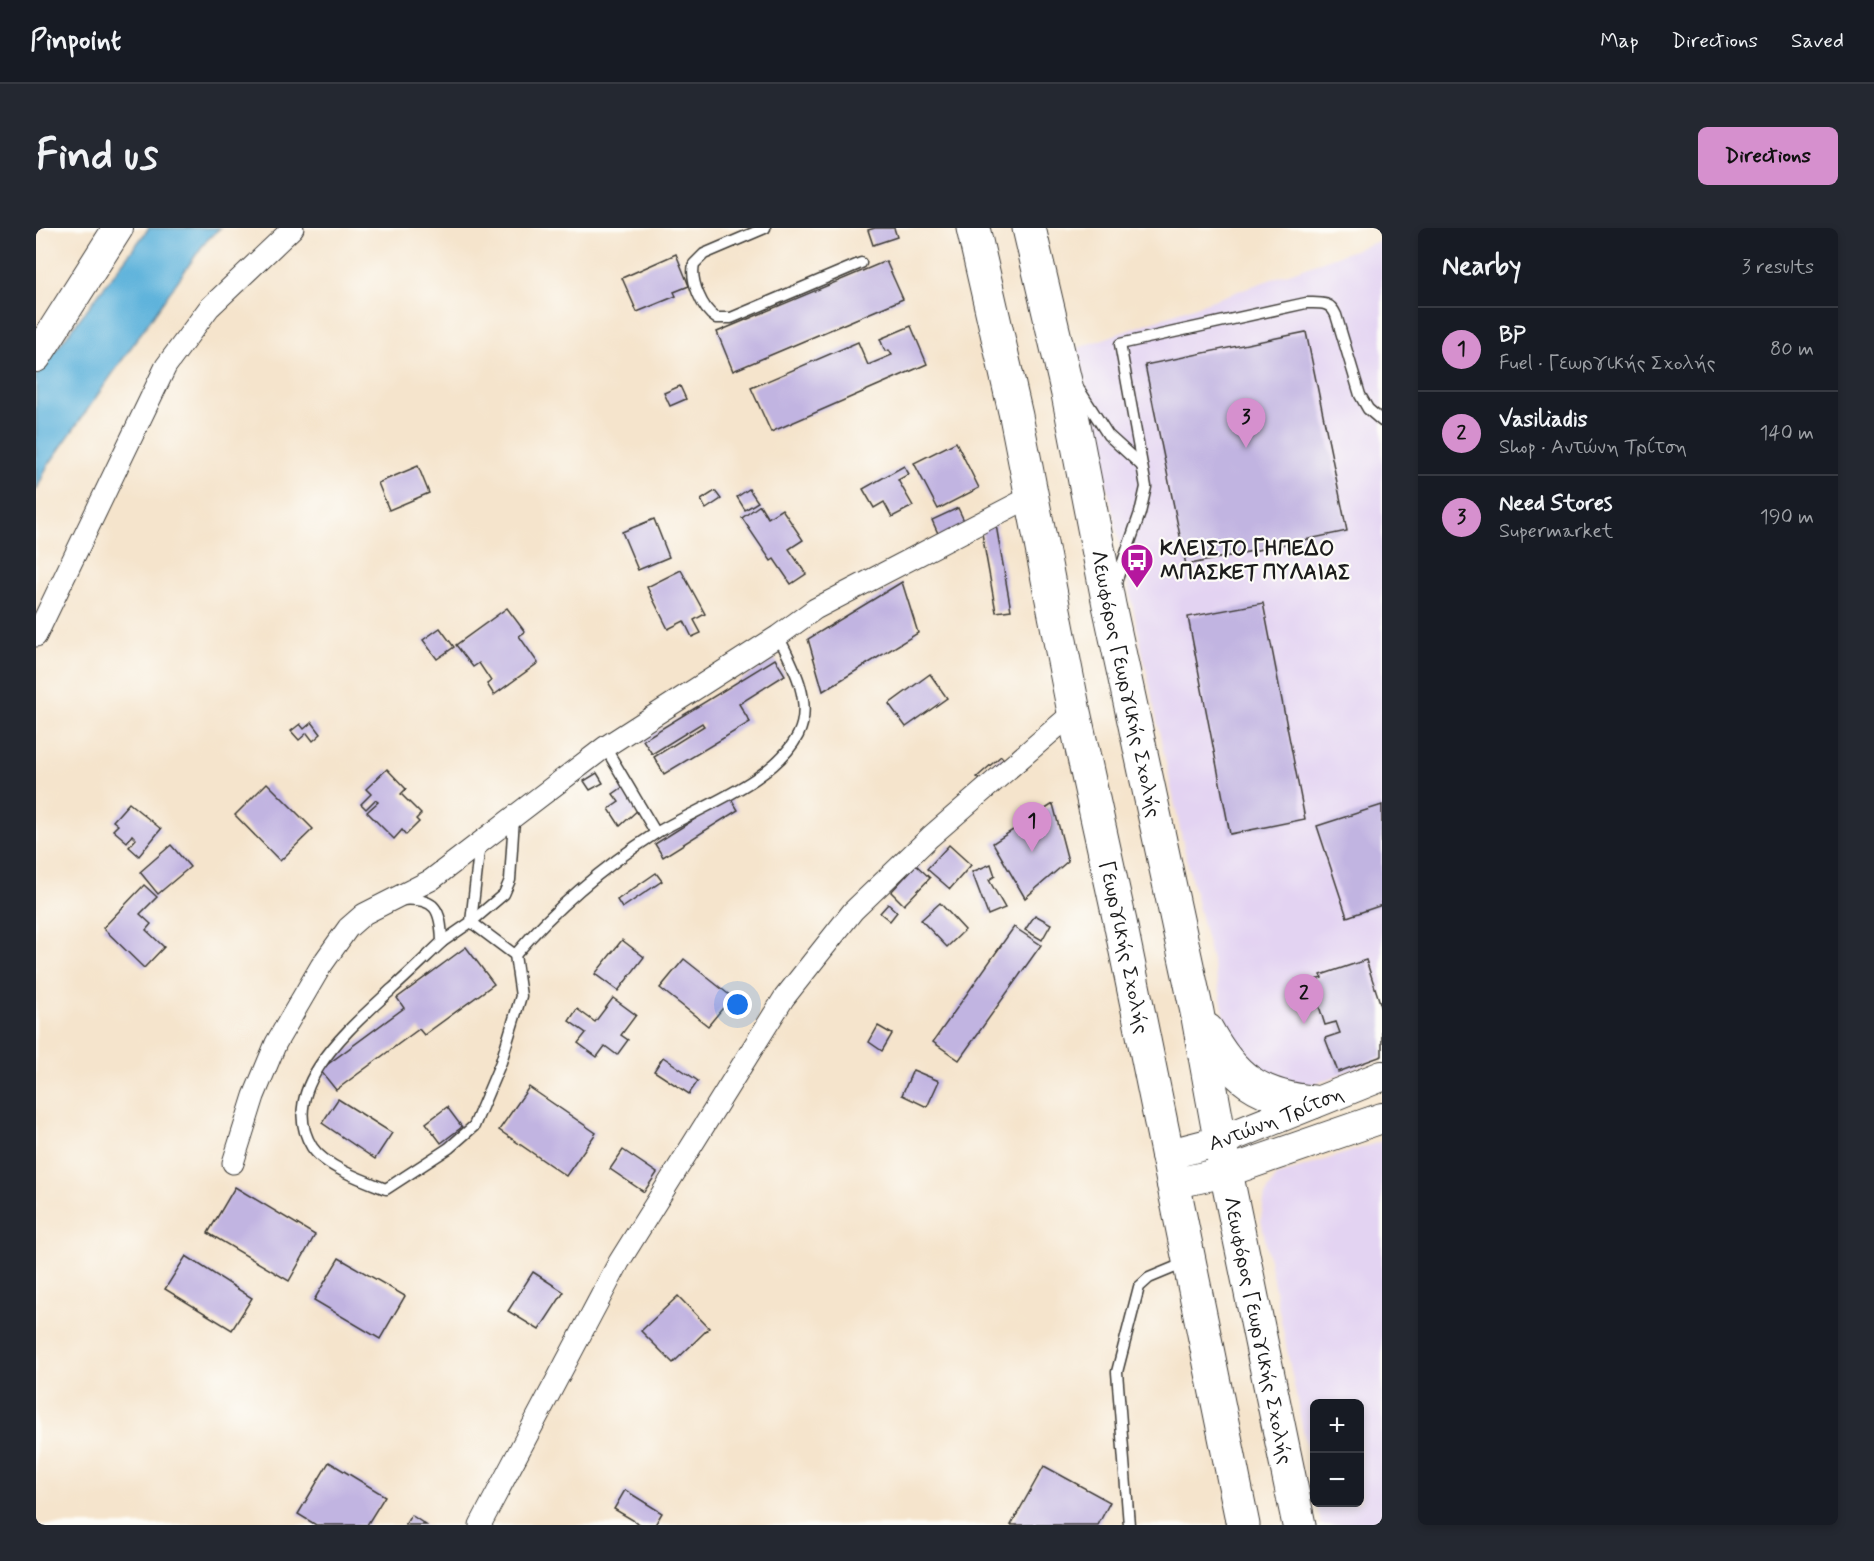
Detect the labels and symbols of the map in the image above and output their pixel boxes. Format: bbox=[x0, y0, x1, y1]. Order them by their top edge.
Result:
pin: 3 bbox=[1226, 398, 1266, 448]
place label: ΚΛΕΙΣΤΟ ΓΗΠΕΔΟ ΜΠΑΣΚΕΤ ΠΥΛΑΙΑΣ bbox=[1160, 535, 1351, 587]
bus stop icon: ΚΛΕΙΣΤΟ ΓΗΠΕΔΟ ΜΠΑΣΚΕΤ ΠΥΛΑΙΑΣ bbox=[1119, 542, 1155, 589]
street label: Λεωφόρος Γεωργικής Σχολής bbox=[1084, 548, 1168, 820]
pin: 1 bbox=[1012, 802, 1052, 852]
street label: Γεωργικής Σχολής bbox=[1092, 858, 1155, 1036]
pin: 2 bbox=[1284, 974, 1324, 1024]
your location bbox=[723, 990, 752, 1019]
street label: Αντώνη Τρίτση bbox=[1206, 1080, 1348, 1158]
street label: Λεωφόρος Γεωργικής Σχολής bbox=[1216, 1194, 1299, 1467]

